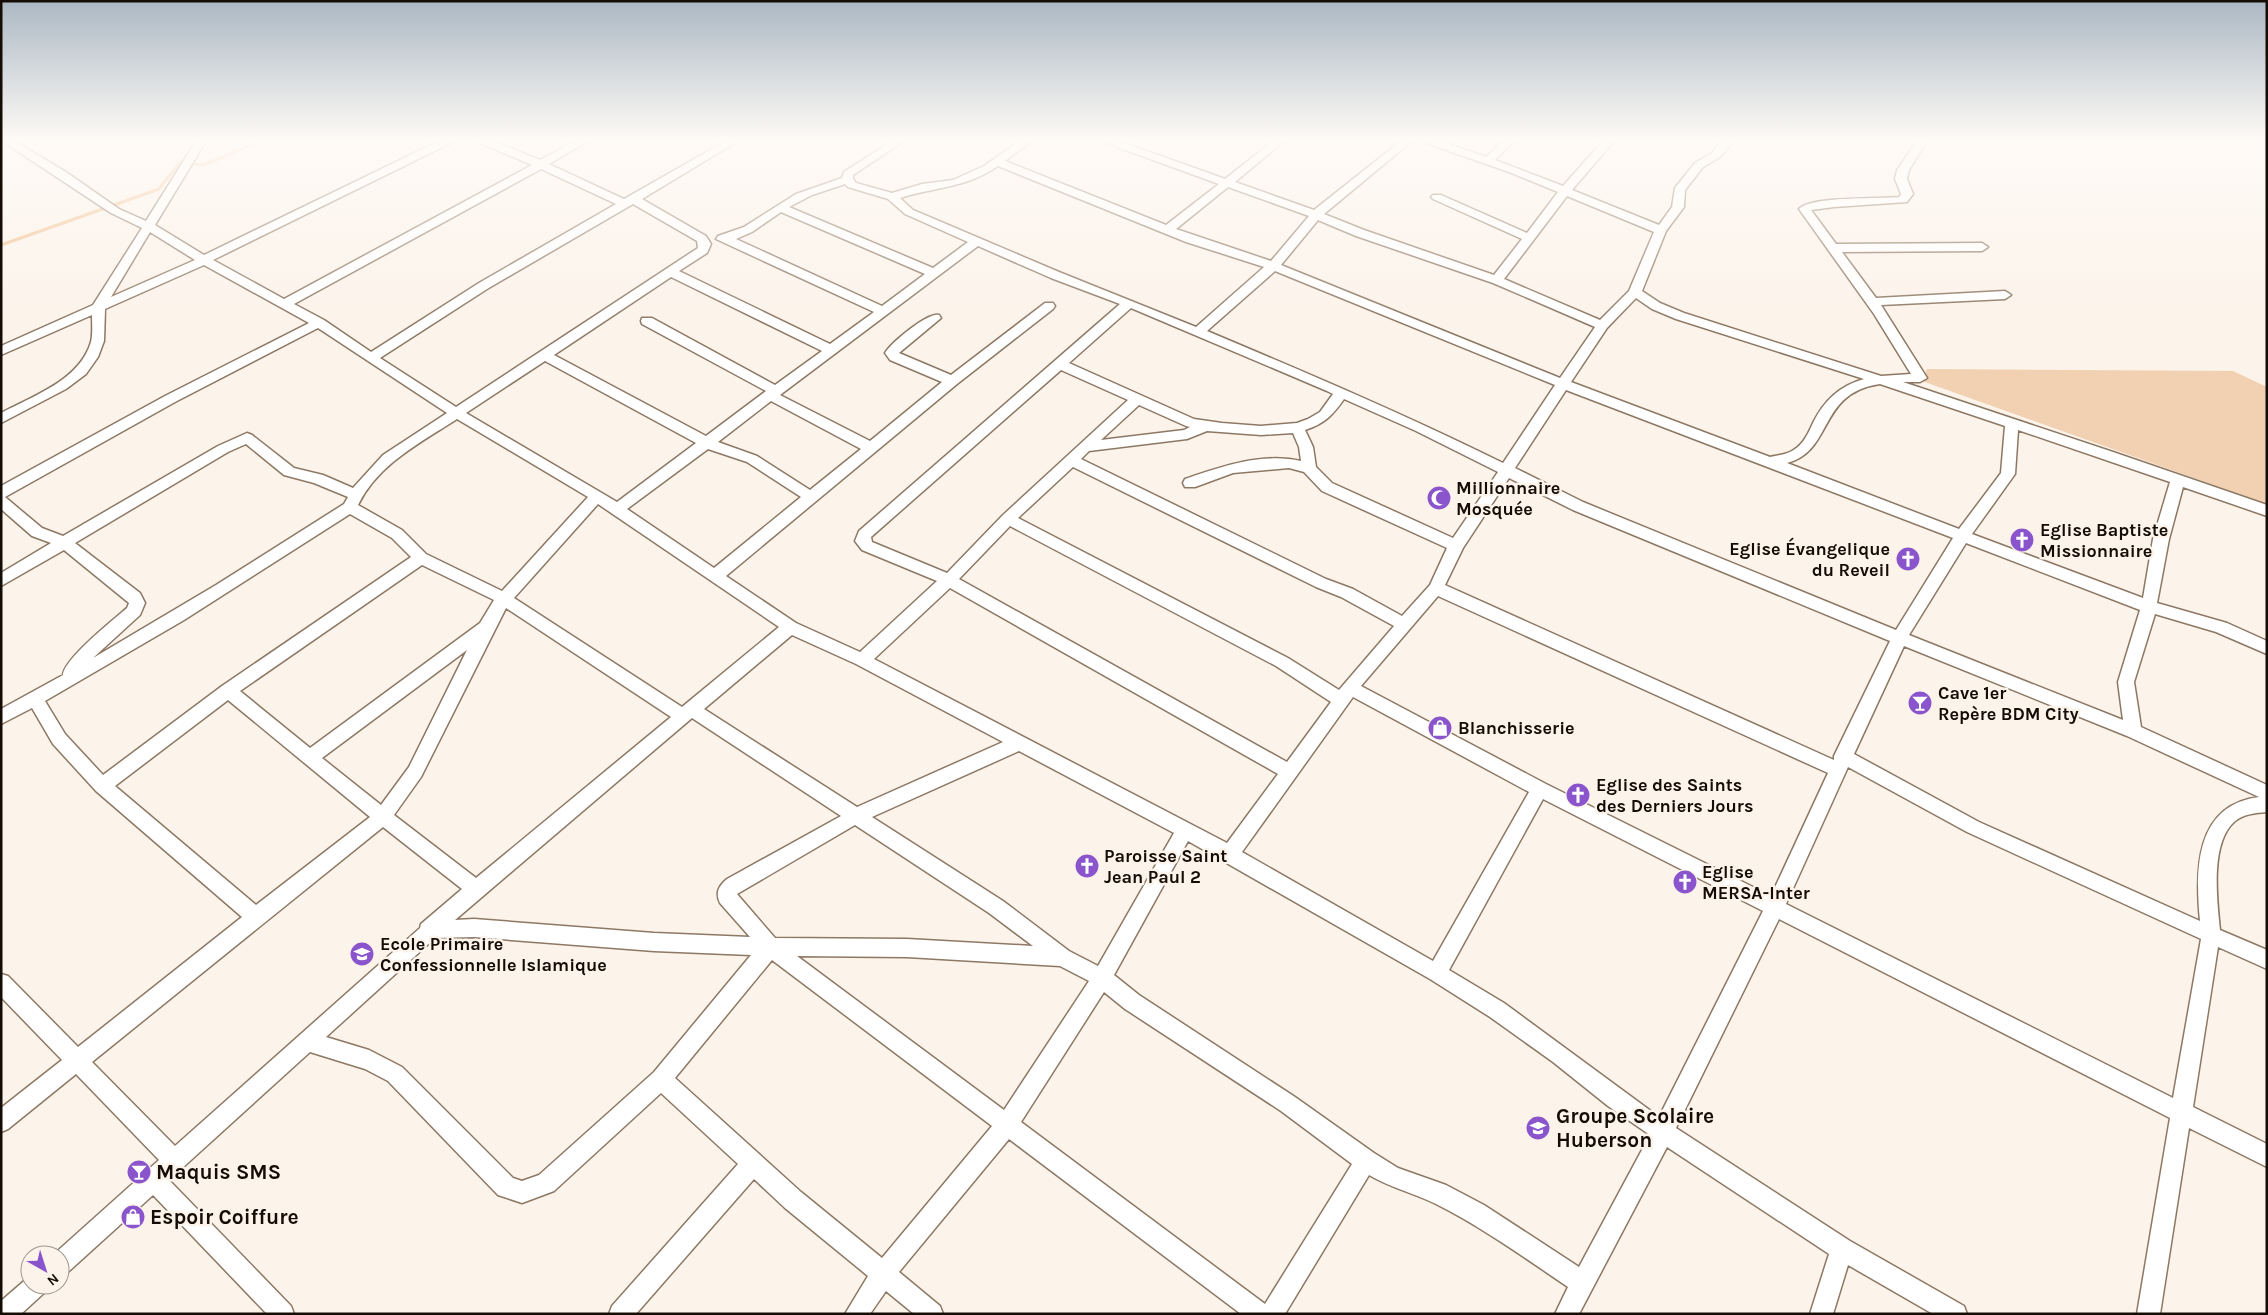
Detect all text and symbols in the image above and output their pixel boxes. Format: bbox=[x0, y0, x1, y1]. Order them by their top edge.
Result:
place label: Millionnaire Mosquée bbox=[1456, 477, 1560, 520]
mosque icon: Millionnaire Mosquée bbox=[1426, 485, 1452, 511]
place label: Eglise Baptiste Missionnaire bbox=[2040, 519, 2168, 562]
church icon: Eglise Baptiste Missionnaire bbox=[2009, 527, 2035, 553]
place label: Eglise Évangelique du Reveil bbox=[1729, 537, 1890, 581]
church icon: Eglise Évangelique du Reveil bbox=[1895, 546, 1921, 572]
place label: Cave 1er Repère BDM City bbox=[1938, 682, 2079, 725]
bar icon: Cave 1er Repère BDM City bbox=[1907, 690, 1933, 716]
shop icon: Blanchisserie bbox=[1427, 715, 1453, 741]
place label: Blanchisserie bbox=[1458, 717, 1575, 739]
place label: Eglise des Saints des Derniers Jours bbox=[1596, 774, 1753, 817]
church icon: Eglise des Saints des Derniers Jours bbox=[1565, 782, 1591, 808]
place label: Paroisse Saint Jean Paul 2 bbox=[1104, 845, 1227, 888]
church icon: Paroisse Saint Jean Paul 2 bbox=[1074, 853, 1100, 879]
place label: Eglise MERSA-Inter bbox=[1702, 861, 1810, 904]
church icon: Eglise MERSA-Inter bbox=[1672, 869, 1698, 895]
place label: Ecole Primaire Confessionnelle Islamique bbox=[380, 933, 607, 976]
school or university icon: Ecole Primaire Confessionnelle Islamique bbox=[349, 941, 375, 967]
place label: Groupe Scolaire Huberson bbox=[1556, 1104, 1714, 1152]
school or university icon: Groupe Scolaire Huberson bbox=[1525, 1115, 1551, 1141]
bar icon: Maquis SMS bbox=[126, 1159, 152, 1185]
place label: Maquis SMS bbox=[156, 1160, 281, 1185]
shop icon: Espoir Coiffure bbox=[120, 1204, 146, 1230]
place label: Espoir Coiffure bbox=[150, 1205, 299, 1229]
north arrow bbox=[20, 1245, 70, 1295]
text: N bbox=[44, 1270, 62, 1289]

